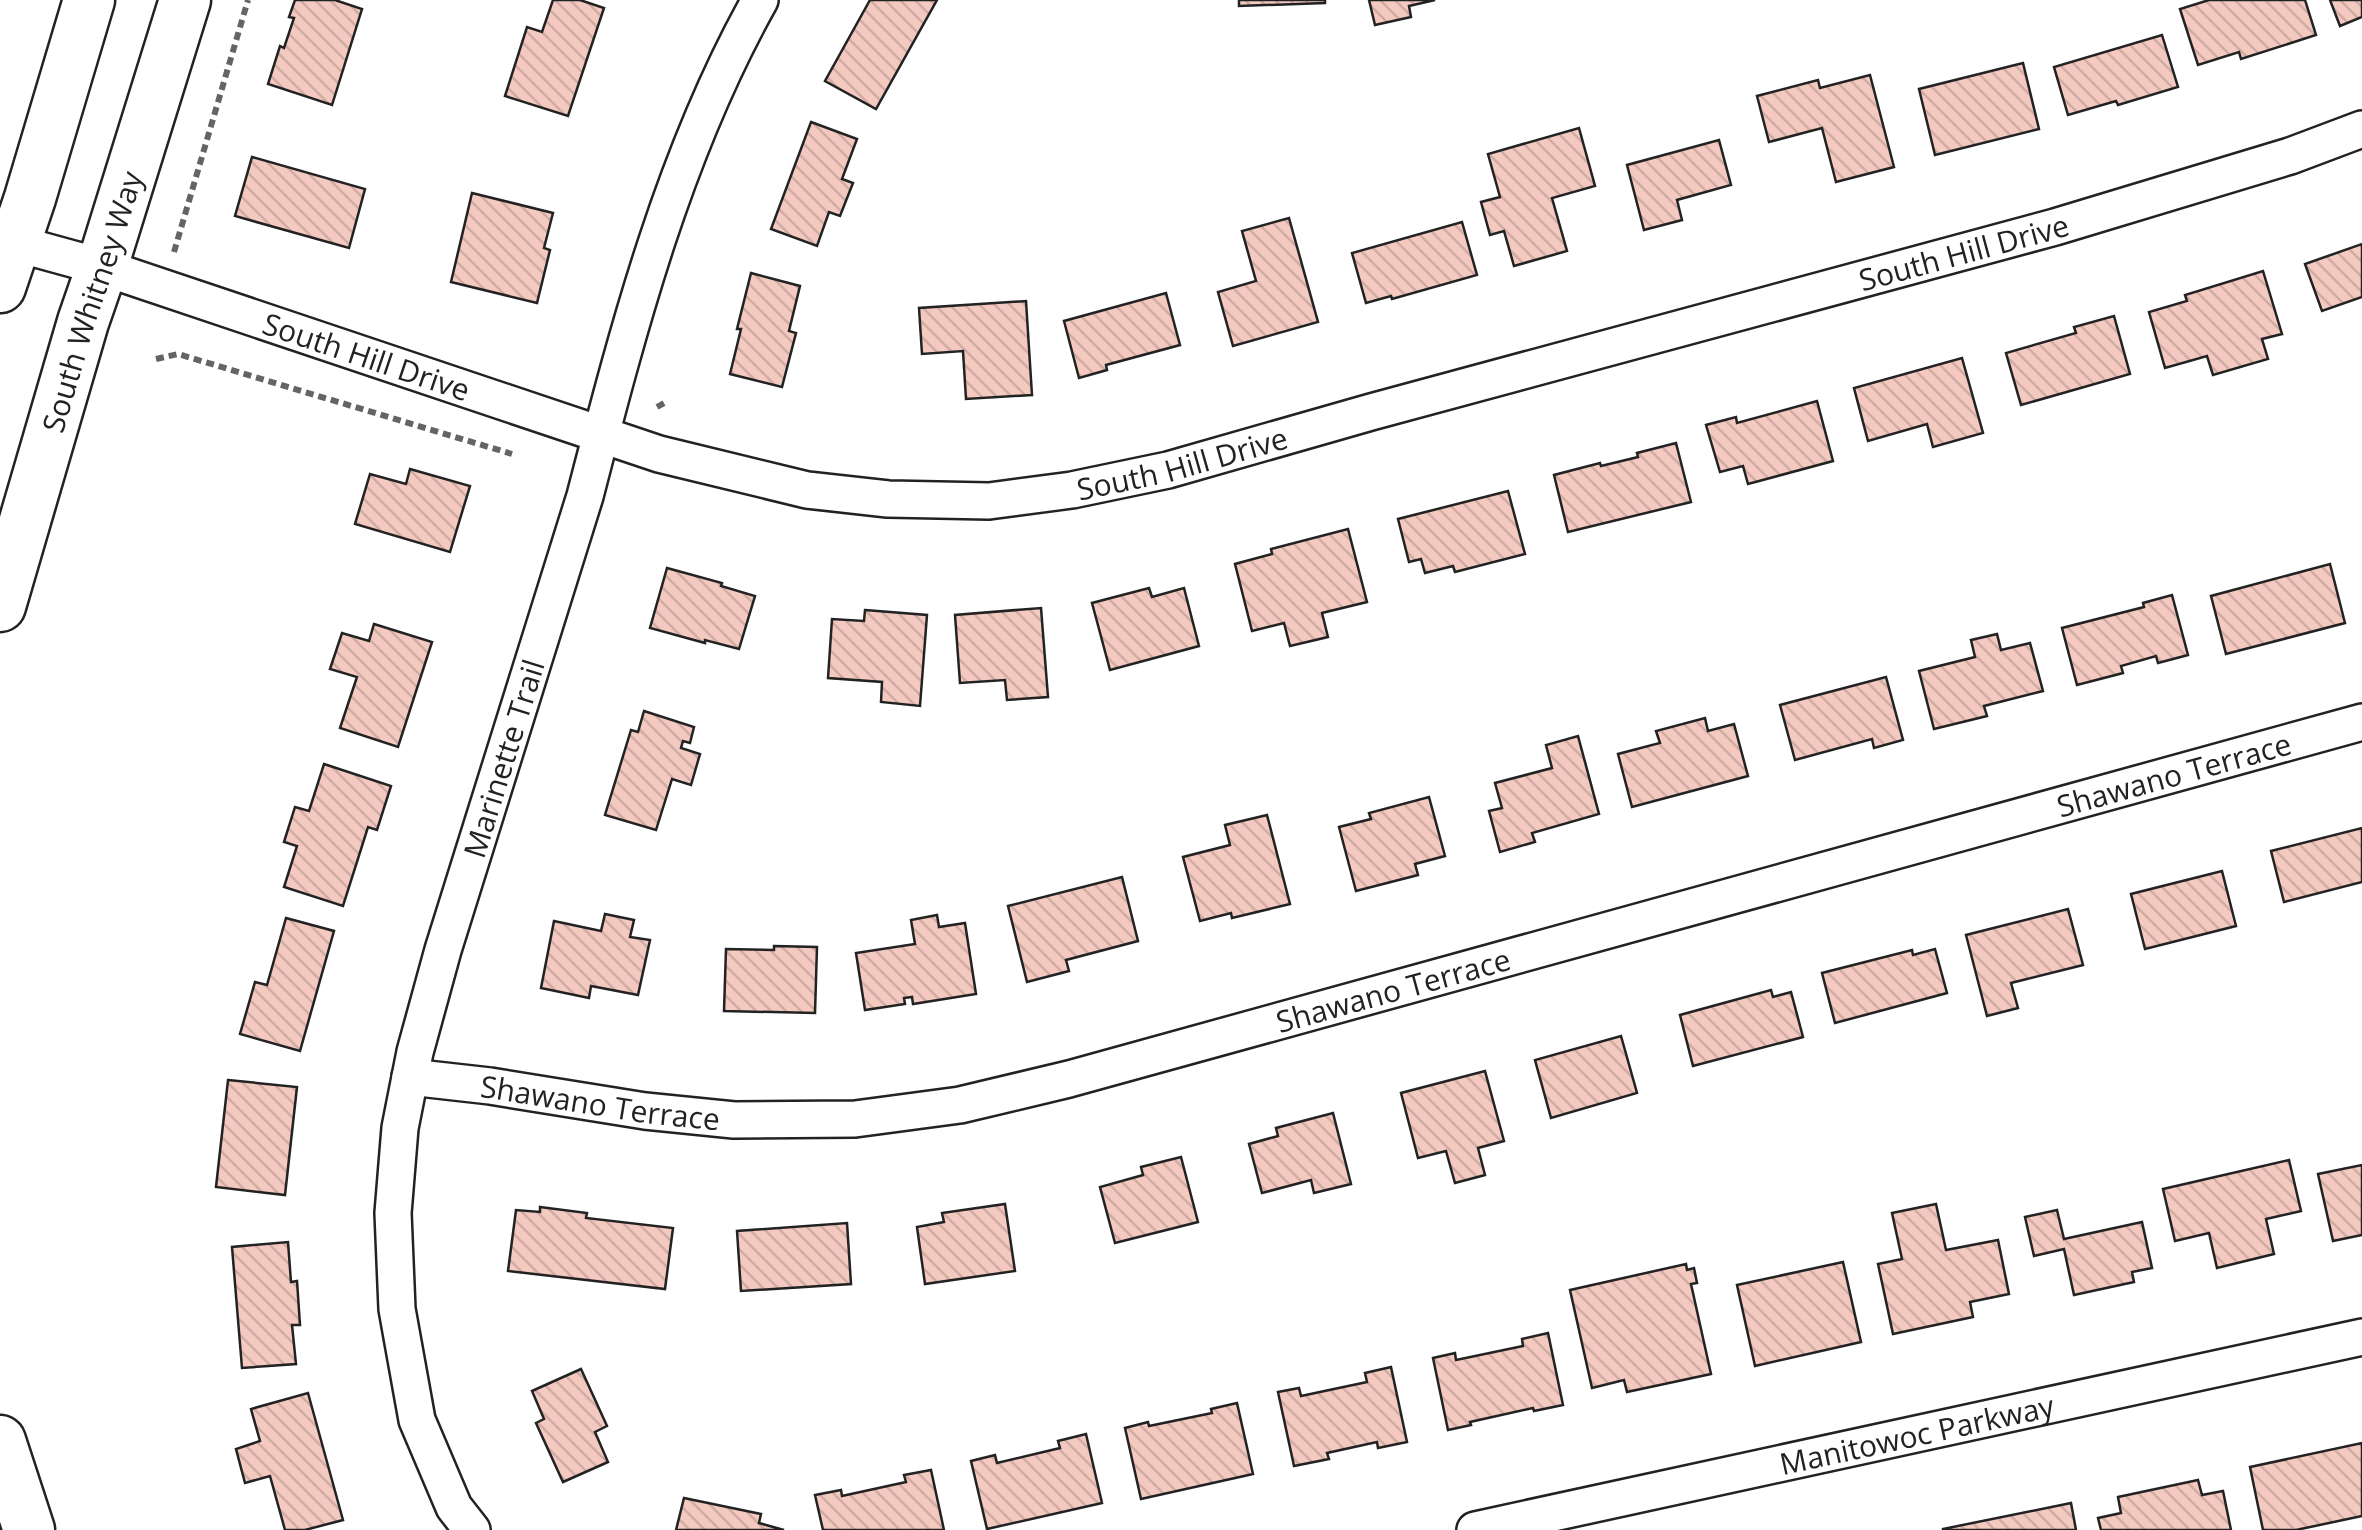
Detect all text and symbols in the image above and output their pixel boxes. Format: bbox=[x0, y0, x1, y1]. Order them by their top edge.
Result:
street label: South Whitney Way bbox=[31, 165, 151, 437]
street label: South Hill Drive bbox=[1854, 204, 2074, 300]
street label: South Hill Drive bbox=[258, 302, 476, 410]
street label: South Hill Drive bbox=[1073, 416, 1292, 509]
street label: Marinette Trail bbox=[453, 654, 553, 862]
street label: Shawano Terrace bbox=[2052, 722, 2296, 826]
street label: Shawano Terrace bbox=[1271, 938, 1515, 1041]
street label: Shawano Terrace bbox=[478, 1065, 722, 1139]
street label: Manitowoc Parkway bbox=[1776, 1384, 2059, 1484]

